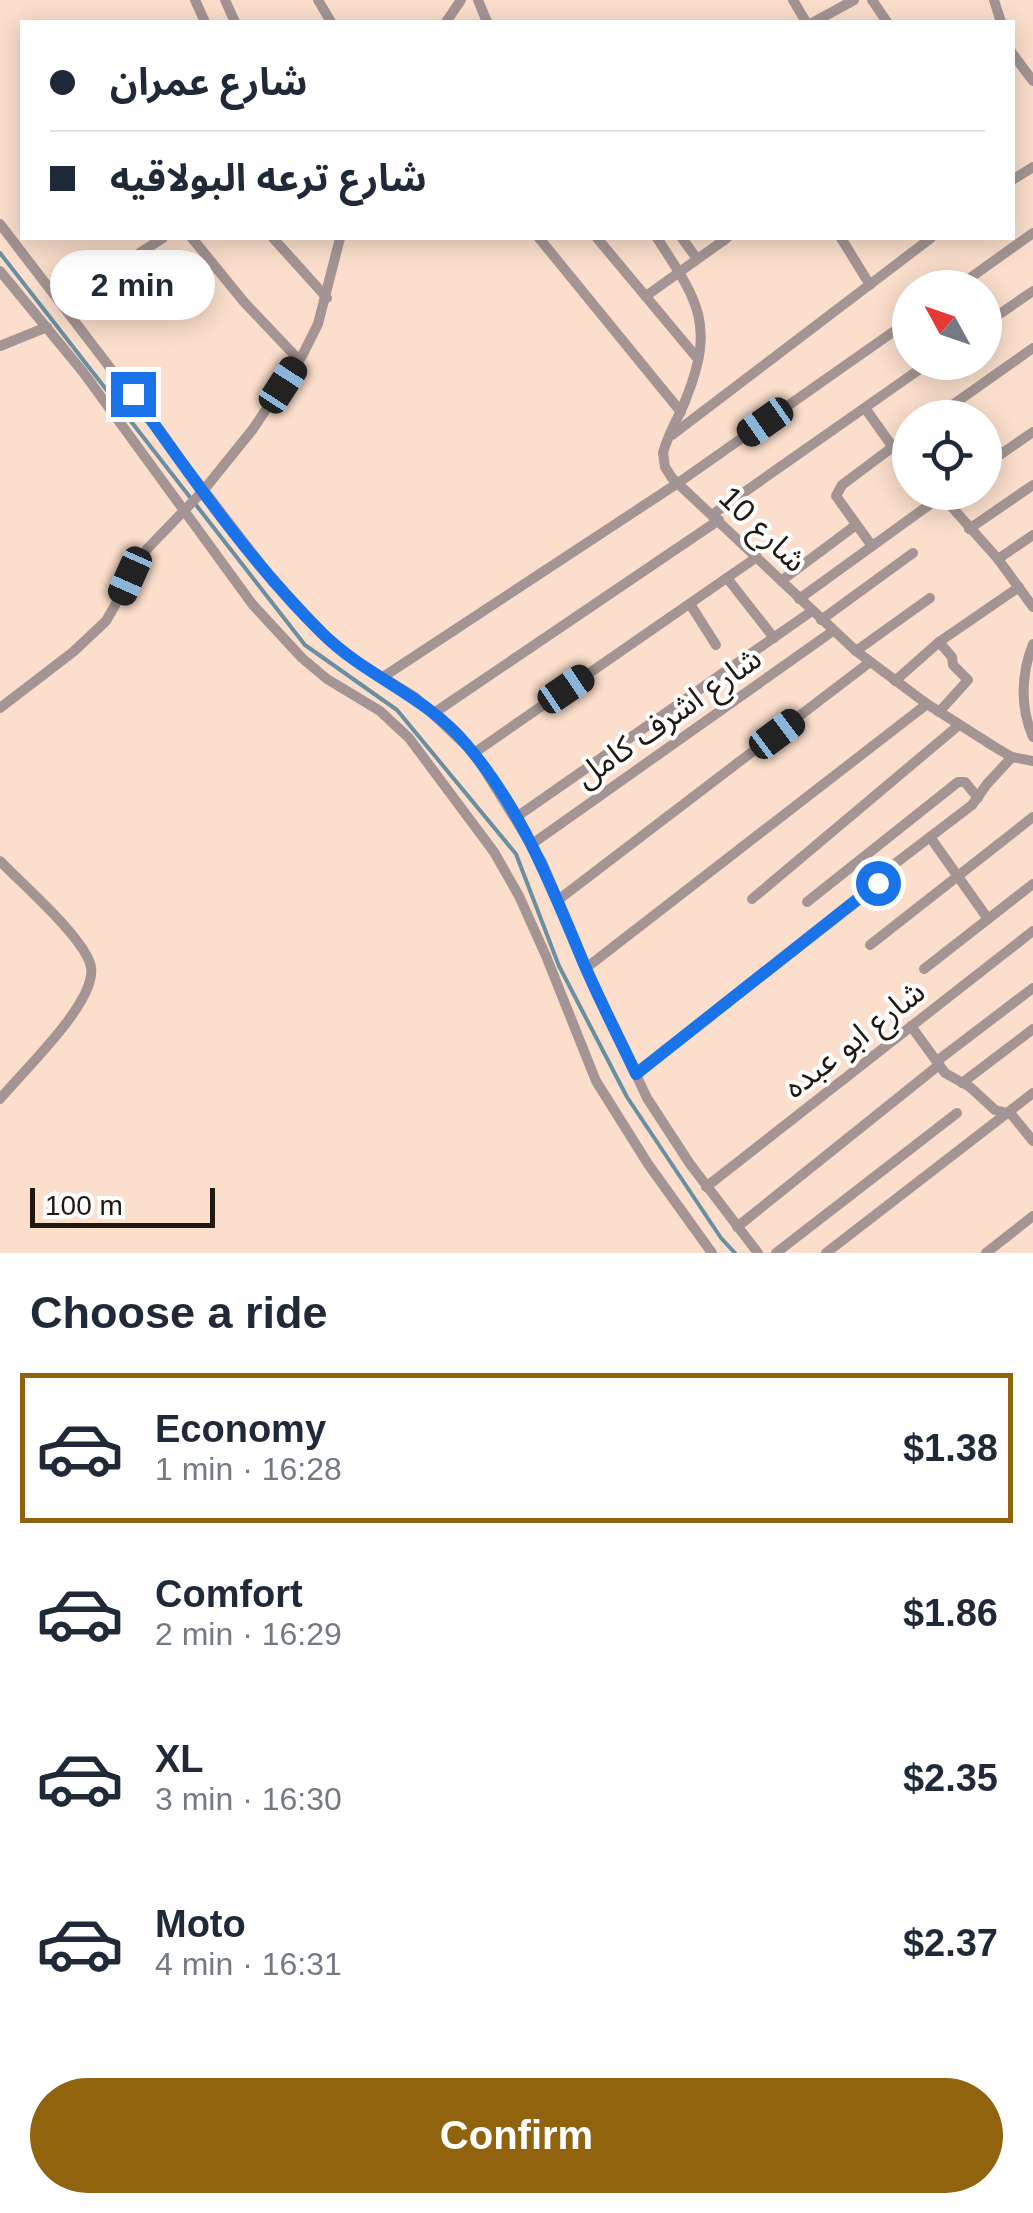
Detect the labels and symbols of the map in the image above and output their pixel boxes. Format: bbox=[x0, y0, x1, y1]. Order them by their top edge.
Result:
callout: 2 min bbox=[51, 249, 216, 319]
north arrow bbox=[892, 270, 1002, 380]
car bbox=[254, 352, 312, 418]
route end bbox=[111, 372, 156, 417]
car bbox=[732, 393, 798, 451]
street label: شارع 10 bbox=[708, 479, 814, 583]
car bbox=[104, 542, 156, 610]
street label: شارع اشرف كامل bbox=[568, 640, 771, 799]
car bbox=[533, 660, 599, 718]
car bbox=[744, 704, 810, 764]
route start bbox=[856, 861, 901, 906]
street label: شارع ابو عبده bbox=[777, 973, 935, 1110]
scale bar bbox=[30, 1183, 215, 1228]

